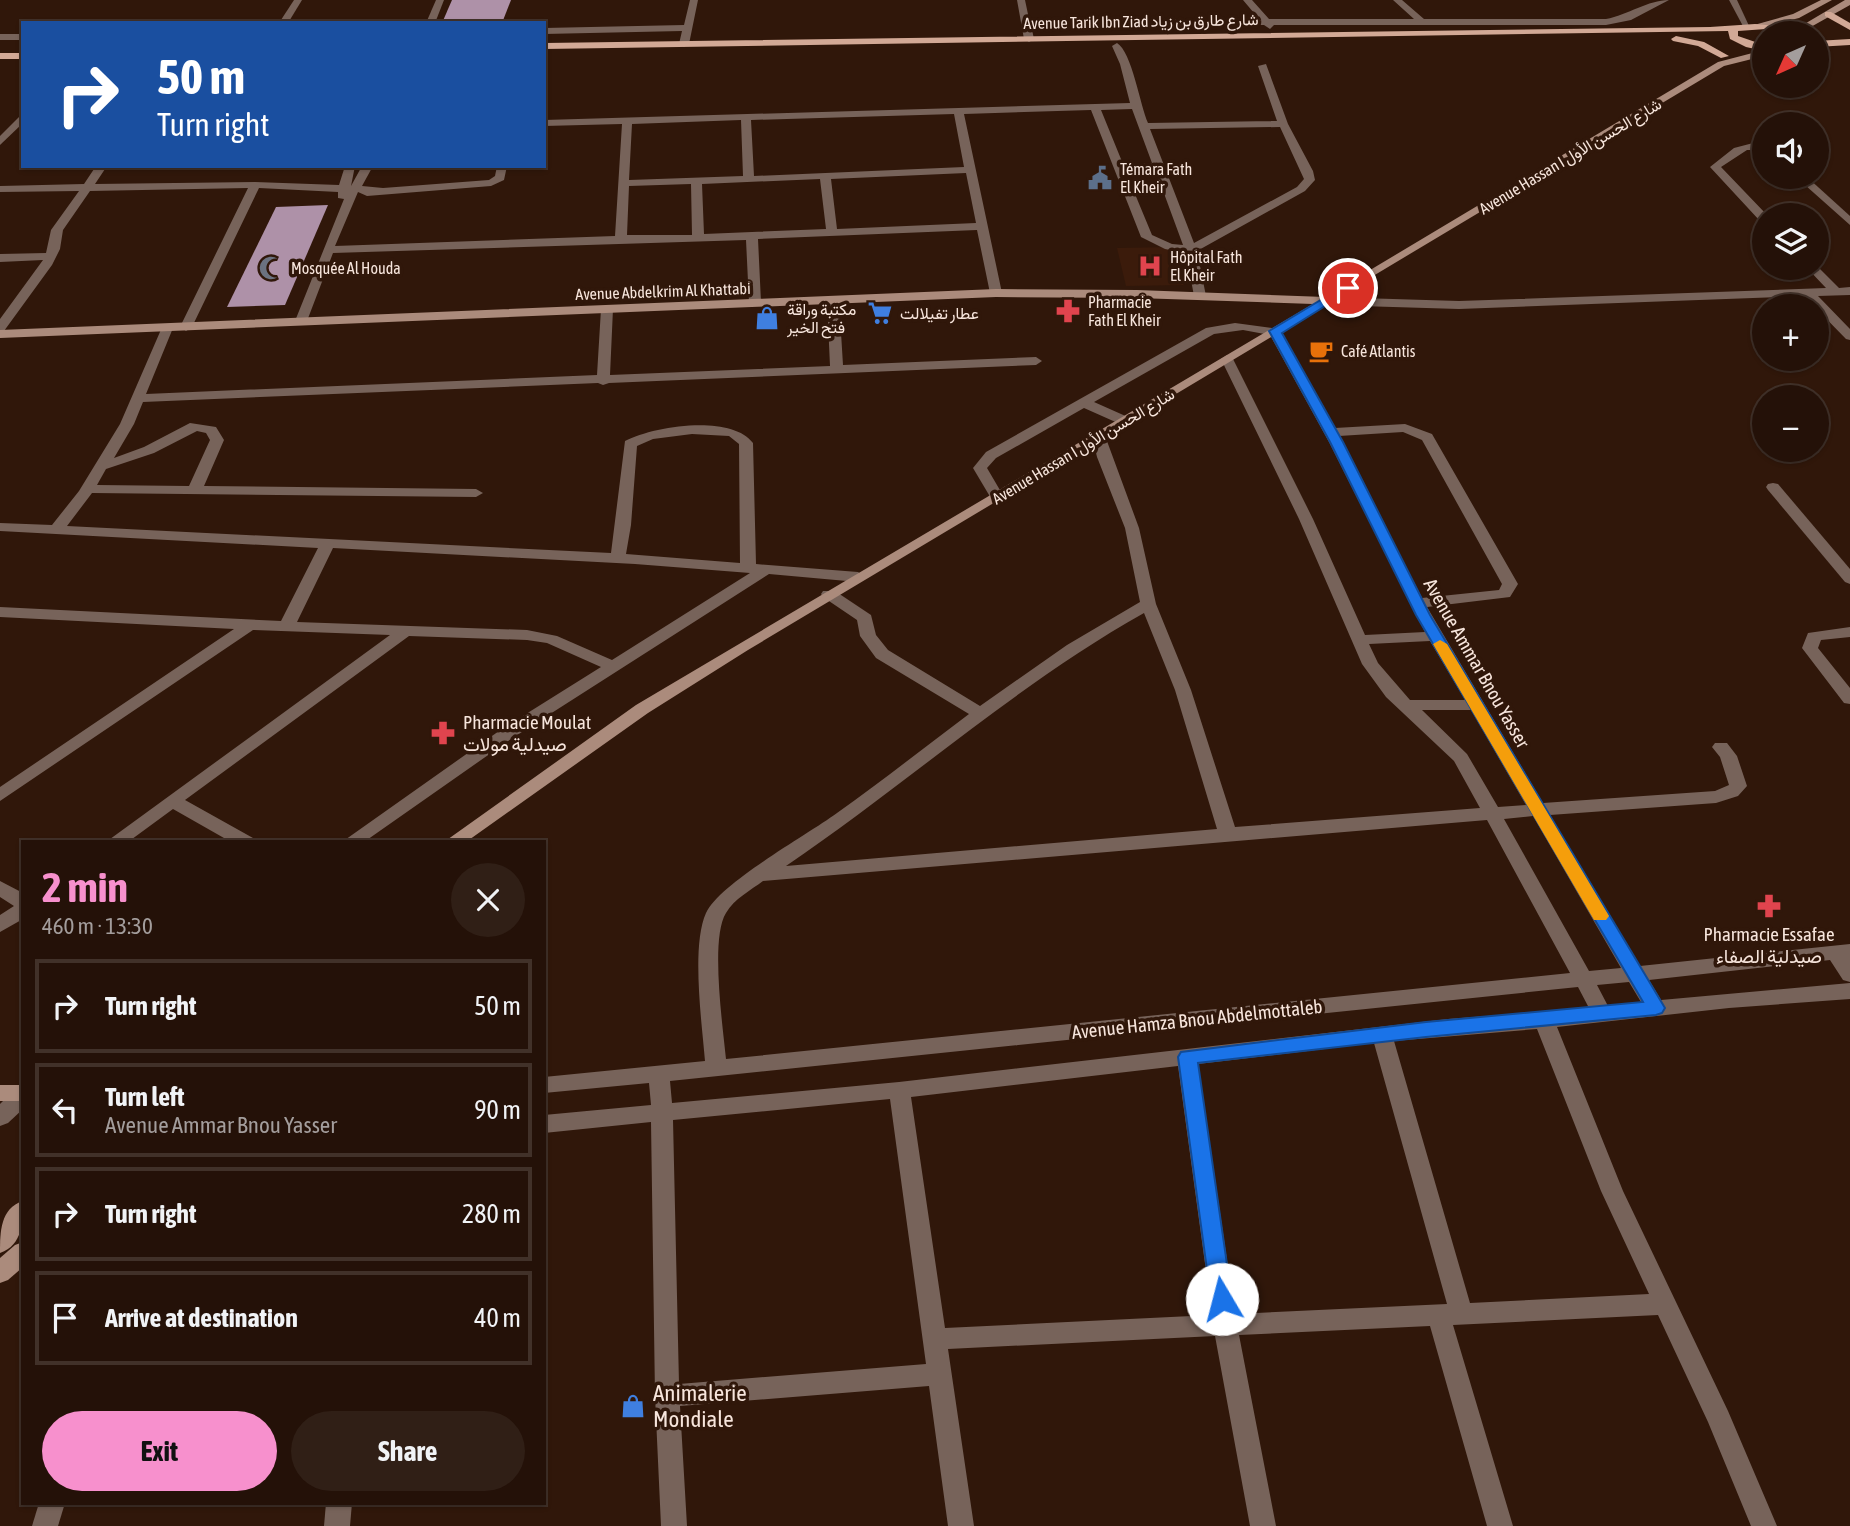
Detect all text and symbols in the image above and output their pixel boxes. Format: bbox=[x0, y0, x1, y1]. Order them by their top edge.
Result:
street label: Avenue Tarik Ibn Ziad شارع طارق بن زياد bbox=[1023, 10, 1259, 35]
north arrow bbox=[1752, 21, 1829, 98]
map controls bbox=[1752, 21, 1829, 462]
text: 50 m bbox=[157, 48, 245, 104]
icon: right bbox=[42, 49, 133, 140]
street label: Avenue Hassan I شارع الحسن الأول bbox=[1476, 94, 1666, 220]
text: Turn right bbox=[157, 106, 270, 143]
button: sound bbox=[1752, 112, 1829, 189]
place label: Témara Fath El Kheir bbox=[1120, 160, 1192, 196]
public building icon: Témara Fath El Kheir bbox=[1086, 164, 1114, 192]
button: layers bbox=[1752, 203, 1829, 280]
place label: Hôpital Fath El Kheir bbox=[1170, 248, 1243, 284]
hospital icon: Hôpital Fath El Kheir bbox=[1136, 252, 1164, 280]
mosque icon: Mosquée Al Houda bbox=[257, 254, 285, 282]
pin bbox=[1318, 258, 1378, 318]
place label: Mosquée Al Houda bbox=[291, 259, 401, 278]
icon: arrive bbox=[1329, 269, 1367, 307]
street label: Avenue Abdelkrim Al Khattabi bbox=[575, 279, 751, 303]
place label: Pharmacie Fath El Kheir bbox=[1088, 293, 1161, 329]
button: + bbox=[1752, 294, 1829, 371]
pharmacy icon: Pharmacie Fath El Kheir bbox=[1054, 297, 1082, 325]
supermarket icon: عطار تفيلالت bbox=[866, 299, 894, 327]
place label: مكتبة وراقة فتح الخير bbox=[786, 300, 856, 339]
shop icon: مكتبة وراقة فتح الخير bbox=[753, 304, 781, 332]
place label: عطار تفيلالت bbox=[900, 304, 979, 324]
cafe icon: Café Atlantis bbox=[1307, 337, 1335, 365]
place label: Café Atlantis bbox=[1341, 342, 1416, 360]
street label: Avenue Hassan I شارع الحسن الأول bbox=[989, 384, 1179, 510]
button: − bbox=[1752, 385, 1829, 462]
street label: Avenue Ammar Bnou Yasser bbox=[1420, 575, 1535, 752]
place label: Pharmacie Moulat صيدلية مولات bbox=[463, 711, 591, 756]
pharmacy icon: Pharmacie Moulat صيدلية مولات bbox=[429, 719, 457, 747]
text: 2 min bbox=[42, 863, 128, 911]
button: close bbox=[451, 863, 525, 937]
pharmacy icon: Pharmacie Essafae صيدلية الصفاء bbox=[1755, 892, 1783, 920]
text: 460 m · 13:30 bbox=[42, 913, 153, 939]
place label: Pharmacie Essafae صيدلية الصفاء bbox=[1703, 923, 1835, 968]
icon: right bbox=[46, 987, 84, 1025]
text: Turn right bbox=[105, 991, 196, 1021]
text: 50 m bbox=[474, 991, 521, 1021]
street label: Avenue Hamza Bnou Abdelmottaleb bbox=[1071, 995, 1323, 1043]
text: Turn left bbox=[105, 1082, 185, 1112]
icon: left bbox=[46, 1091, 84, 1129]
text: 90 m bbox=[474, 1095, 521, 1125]
text: Avenue Ammar Bnou Yasser bbox=[105, 1112, 337, 1138]
icon: right bbox=[46, 1195, 84, 1233]
text: Turn right bbox=[105, 1199, 196, 1229]
text: 280 m bbox=[462, 1199, 521, 1229]
position arrow bbox=[1185, 1262, 1259, 1336]
icon: arrive bbox=[46, 1299, 84, 1337]
text: Arrive at destination bbox=[105, 1303, 298, 1333]
text: 40 m bbox=[474, 1303, 521, 1333]
place label: Animalerie Mondiale bbox=[653, 1380, 747, 1432]
shop icon: Animalerie Mondiale bbox=[619, 1392, 647, 1420]
button: Exit bbox=[42, 1411, 277, 1491]
button: Share bbox=[291, 1411, 525, 1491]

